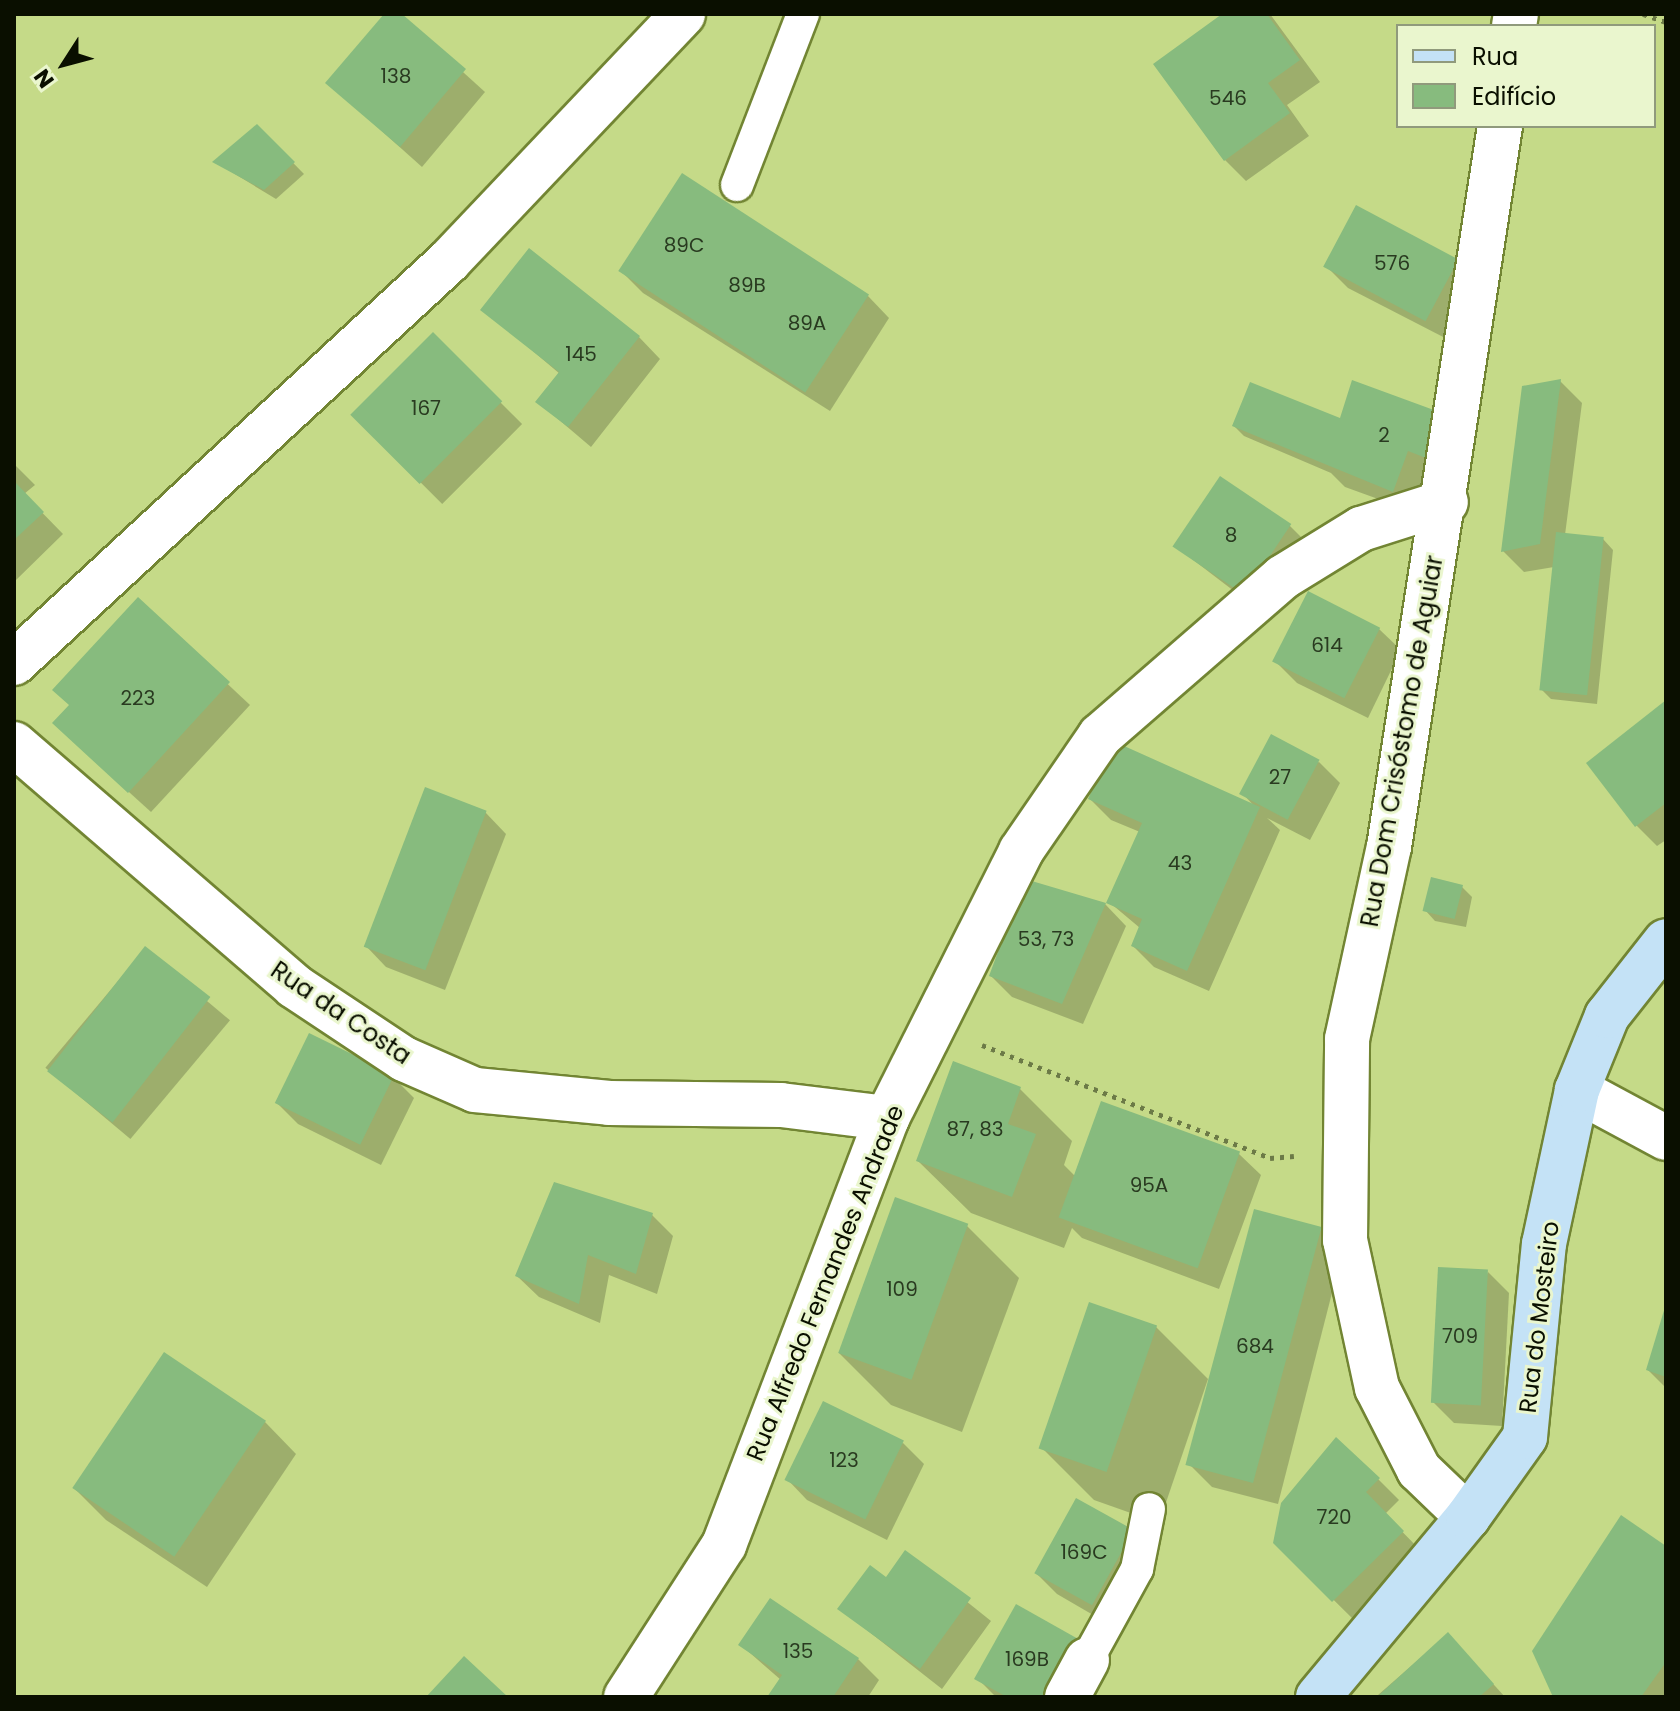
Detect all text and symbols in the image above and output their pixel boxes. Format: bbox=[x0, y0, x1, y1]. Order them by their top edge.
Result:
north arrow bbox=[24, 24, 104, 104]
legend bbox=[1396, 24, 1656, 128]
text: Rua bbox=[1472, 40, 1518, 73]
text: N bbox=[27, 63, 62, 94]
house number: 138 bbox=[381, 64, 411, 88]
text: Edifício bbox=[1472, 80, 1556, 113]
house number: 546 bbox=[1209, 86, 1247, 110]
house number: 89C bbox=[664, 233, 704, 257]
house number: 576 bbox=[1374, 251, 1410, 275]
house number: 89B bbox=[728, 273, 766, 297]
house number: 89A bbox=[788, 311, 826, 335]
house number: 145 bbox=[565, 342, 597, 366]
house number: 167 bbox=[411, 396, 441, 420]
house number: 2 bbox=[1378, 423, 1390, 447]
house number: 8 bbox=[1225, 523, 1237, 547]
street label: Rua Dom Crisóstomo de Aguiar bbox=[1355, 553, 1449, 929]
house number: 614 bbox=[1311, 633, 1343, 657]
house number: 223 bbox=[121, 686, 155, 710]
house number: 27 bbox=[1269, 765, 1291, 789]
house number: 43 bbox=[1168, 851, 1192, 875]
house number: 53, 73 bbox=[1018, 927, 1074, 951]
street label: Rua da Costa bbox=[265, 956, 417, 1070]
street label: Rua Alfredo Fernandes Andrade bbox=[740, 1101, 910, 1465]
house number: 87, 83 bbox=[946, 1117, 1004, 1141]
house number: 95A bbox=[1130, 1173, 1168, 1197]
street label: Rua do Mosteiro bbox=[1513, 1219, 1565, 1415]
house number: 109 bbox=[886, 1277, 918, 1301]
house number: 709 bbox=[1442, 1324, 1478, 1348]
house number: 684 bbox=[1236, 1334, 1274, 1358]
house number: 123 bbox=[829, 1448, 859, 1472]
house number: 720 bbox=[1317, 1505, 1351, 1529]
house number: 169C bbox=[1060, 1540, 1108, 1564]
house number: 135 bbox=[783, 1639, 813, 1663]
house number: 169B bbox=[1005, 1647, 1049, 1671]

